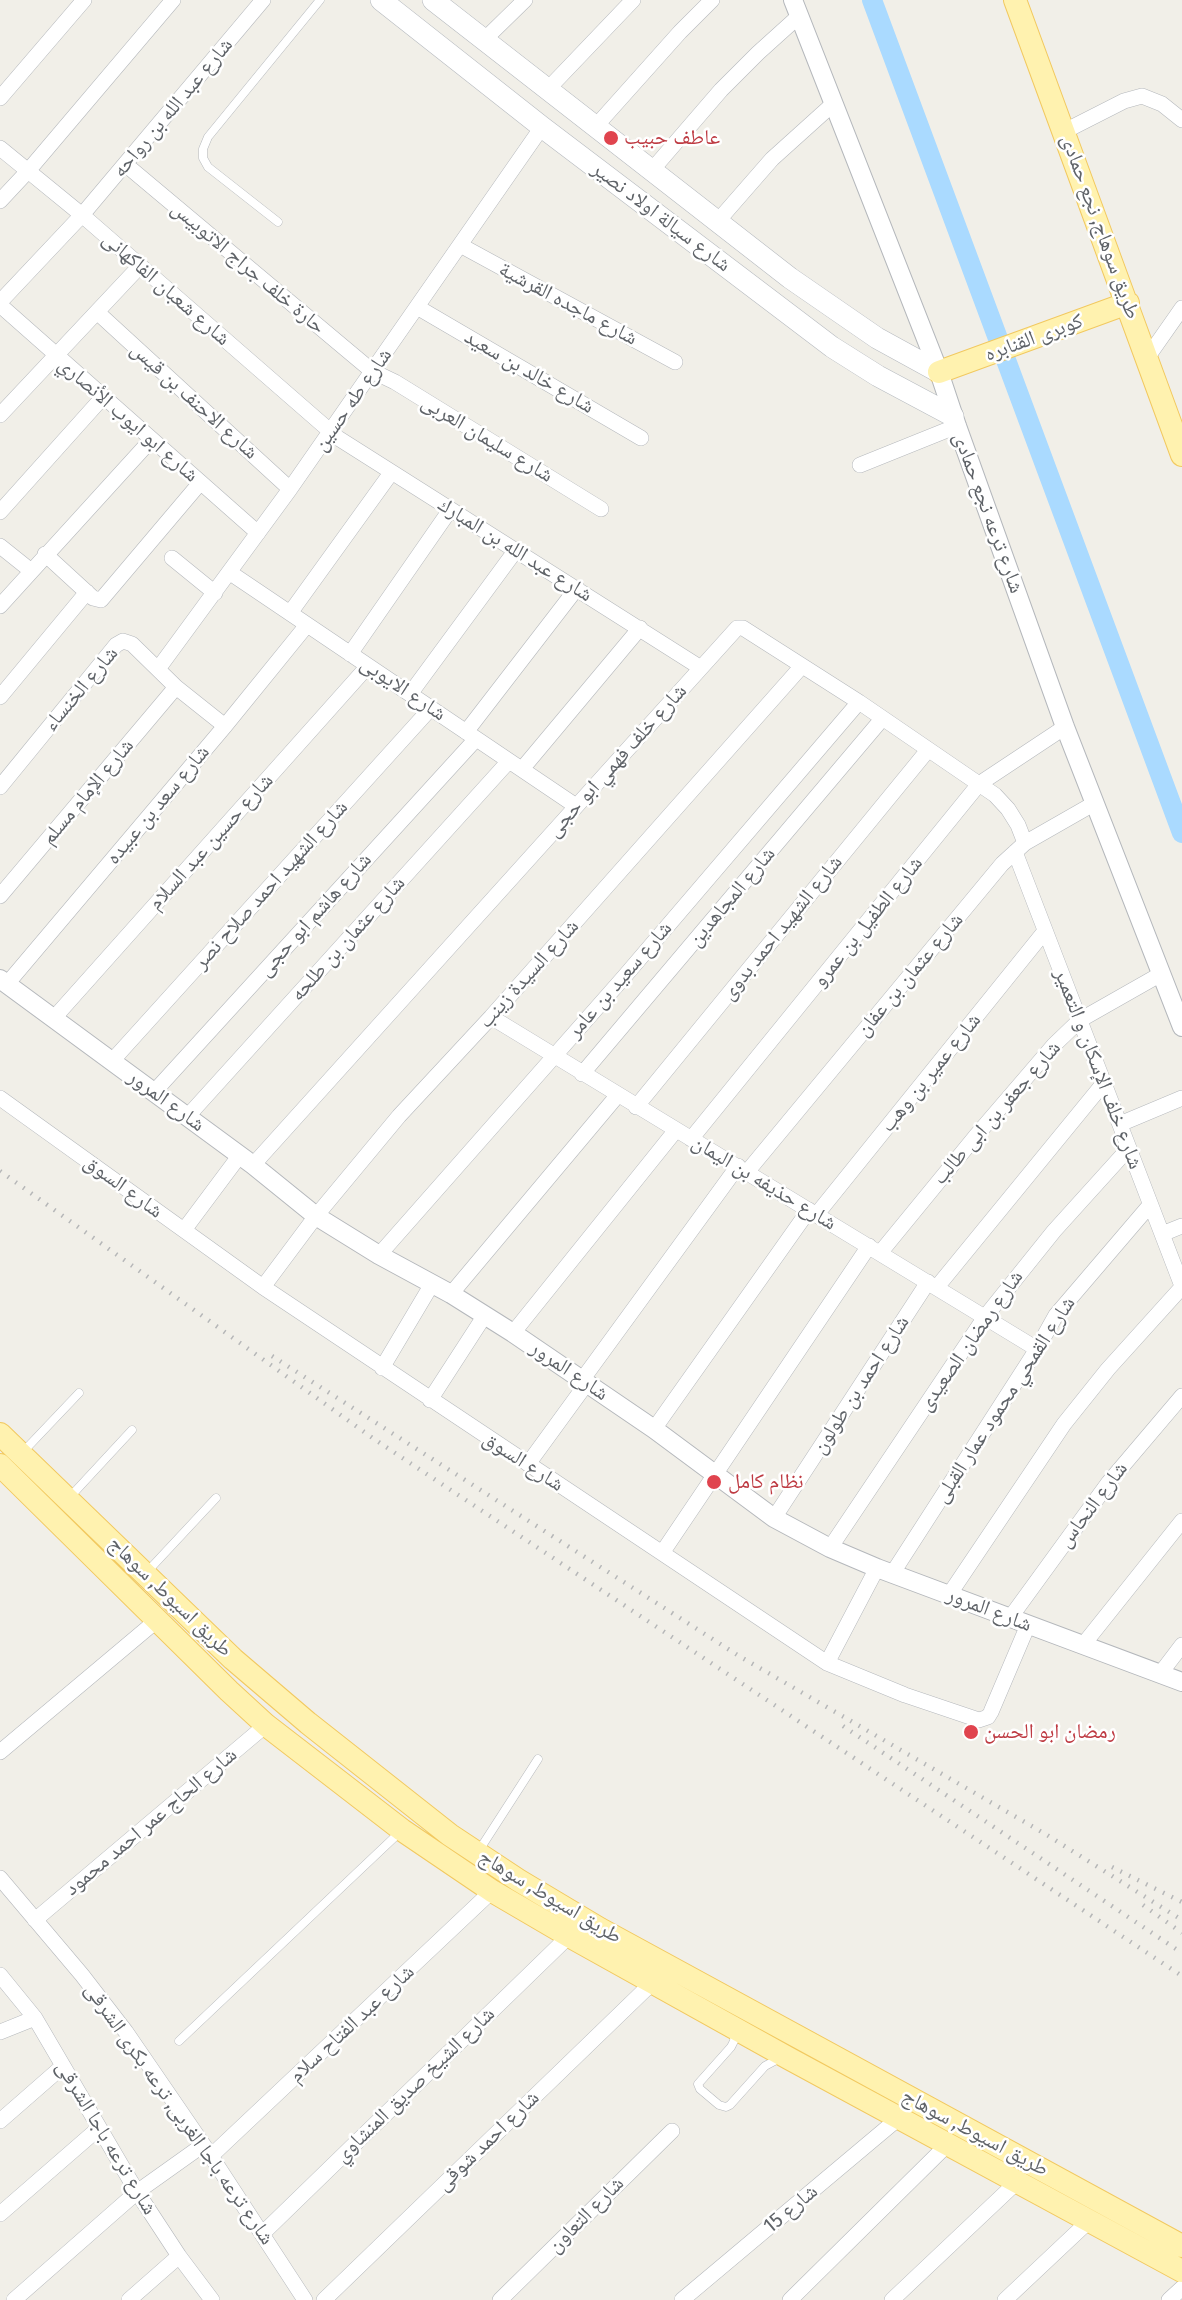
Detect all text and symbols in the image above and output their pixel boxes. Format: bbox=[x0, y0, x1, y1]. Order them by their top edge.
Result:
street label: شارع عبد الله بن رواحه bbox=[107, 33, 239, 183]
place label: عاطف حبيب bbox=[624, 125, 720, 151]
marker: عاطف حبيب bbox=[602, 129, 620, 147]
street label: طريق سوهاج, نجع حمادى bbox=[1055, 132, 1145, 322]
street label: شارع سيالة اولاد نصير bbox=[586, 156, 736, 278]
street label: حارة خلف جراج الاتوبيس bbox=[166, 196, 330, 340]
street label: شارع شعبان الفاكهانى bbox=[97, 227, 235, 351]
street label: شارع ماجده القرشية bbox=[494, 257, 642, 351]
street label: كوبرى القنابره bbox=[982, 309, 1086, 367]
street label: شارع خالد بن سعيد bbox=[460, 325, 598, 419]
street label: شارع الاحنف بن قيس bbox=[125, 337, 263, 465]
street label: شارع طه حسين bbox=[308, 344, 398, 456]
street label: شارع ابو ايوب الأنصاري bbox=[53, 352, 203, 488]
street label: شارع سليمان العربى bbox=[416, 390, 558, 488]
street label: شارع ترعه نجع حمادى bbox=[947, 429, 1029, 597]
street label: شارع عبد الله بن المبارك bbox=[433, 492, 597, 608]
street label: شارع الخنساء bbox=[38, 642, 124, 736]
street label: شارع الايوبى bbox=[355, 651, 451, 727]
street label: شارع خلف فهمي ابو حجى bbox=[542, 679, 692, 843]
street label: شارع الإمام مسلم bbox=[36, 734, 140, 850]
street label: شارع سعد بن عبيده bbox=[101, 740, 215, 870]
street label: شارع حسين عبد السلام bbox=[143, 769, 279, 915]
street label: شارع الشهيد احمد صلاح نصر bbox=[188, 795, 354, 975]
street label: شارع المجاهدين bbox=[683, 842, 781, 952]
street label: شارع هاشم ابو حجى bbox=[253, 848, 377, 982]
street label: شارع الشهيد احمد بدوى bbox=[716, 850, 848, 1006]
street label: شارع الطفيل بن عمرو bbox=[808, 851, 928, 993]
street label: شارع عثمان بن طلحه bbox=[285, 871, 411, 1007]
street label: شارع عثمان بن عفان bbox=[851, 908, 969, 1042]
street label: شارع السيدة زينب bbox=[474, 914, 584, 1034]
street label: شارع سعيد بن عامر bbox=[562, 916, 678, 1044]
street label: شارع خلف الإسكان و التعمير bbox=[1048, 965, 1148, 1173]
street label: شارع عمير بن وهب bbox=[875, 1008, 987, 1138]
street label: شارع جعفر بن ابى طالب bbox=[928, 1036, 1066, 1190]
street label: شارع المرور bbox=[122, 1065, 210, 1137]
street label: شارع حذيفه بن اليمان bbox=[687, 1130, 841, 1236]
street label: شارع السوق bbox=[79, 1150, 167, 1224]
street label: شارع رمضان الصعيدى bbox=[913, 1266, 1029, 1416]
street label: شارع القمحي محمود عمار القبلى bbox=[929, 1292, 1081, 1508]
street label: شارع احمد بن طولون bbox=[807, 1311, 915, 1459]
street label: شارع المرور bbox=[525, 1336, 613, 1406]
street label: شارع السوق bbox=[478, 1426, 568, 1498]
street label: شارع النحاس bbox=[1053, 1457, 1133, 1553]
place label: نظام كامل bbox=[728, 1469, 804, 1495]
marker: نظام كامل bbox=[705, 1473, 723, 1491]
street label: طريق اسيوط, سوهاج bbox=[103, 1531, 237, 1663]
street label: شارع المرور bbox=[943, 1582, 1035, 1638]
place label: رمضان ابو الحسن bbox=[984, 1719, 1116, 1745]
marker: رمضان ابو الحسن bbox=[962, 1723, 980, 1741]
street label: شارع الحاج عمر احمد محمود bbox=[60, 1743, 242, 1901]
street label: طريق اسيوط, سوهاج bbox=[474, 1844, 626, 1950]
street label: شارع عبد الفتاح سلام bbox=[284, 1960, 420, 2088]
street label: شارع ترعه باجا الغربى, ترعه بكرى الشرقى bbox=[79, 1978, 279, 2250]
street label: شارع الشيخ صديق المنشاوي bbox=[330, 2002, 500, 2168]
street label: شارع ترعه باجا الشرقى bbox=[50, 2056, 162, 2220]
street label: طريق اسيوط, سوهاج bbox=[897, 2084, 1053, 2182]
street label: شارع احمد شوقى bbox=[431, 2086, 545, 2196]
street label: شارع التعاون bbox=[542, 2171, 630, 2259]
street label: شارع 15 bbox=[759, 2179, 823, 2239]

